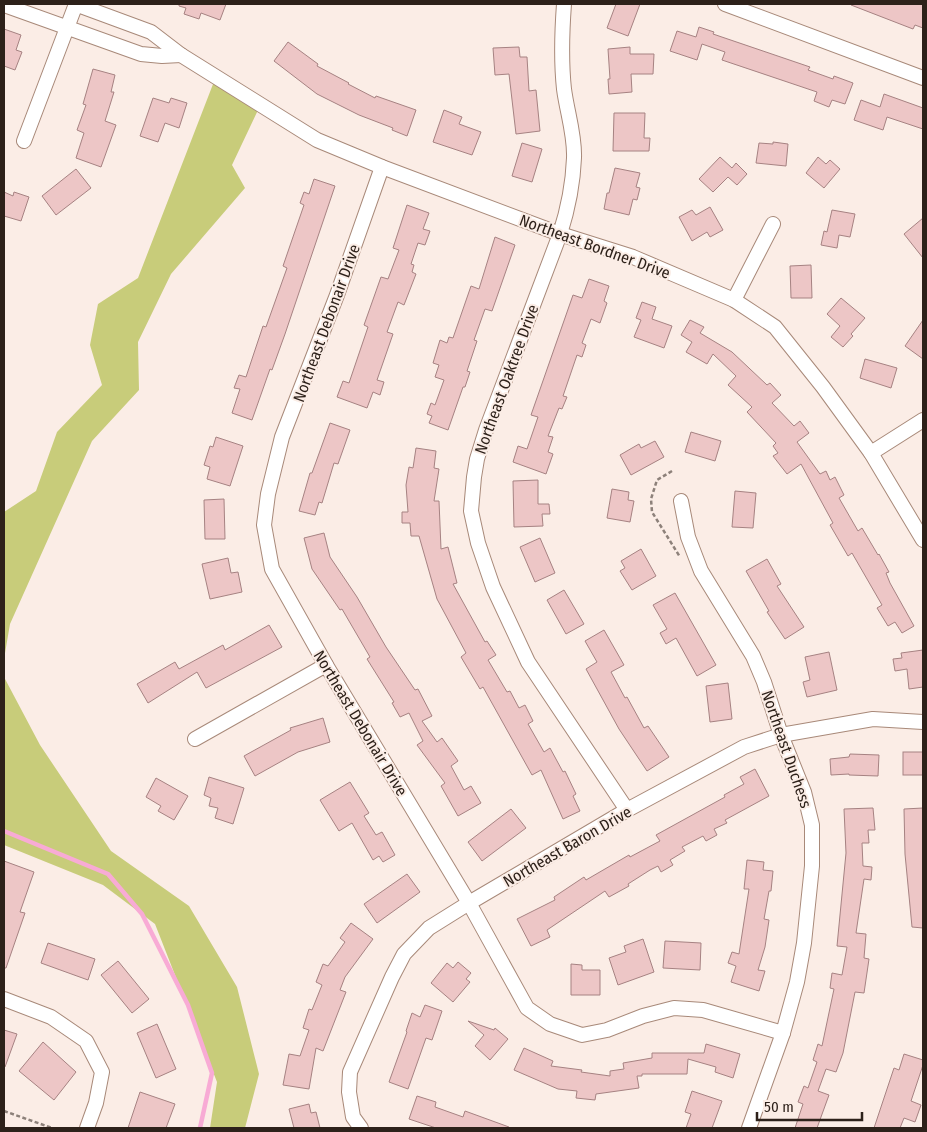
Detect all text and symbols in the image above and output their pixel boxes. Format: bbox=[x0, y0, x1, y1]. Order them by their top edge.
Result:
street label: Northeast Bordner Drive bbox=[517, 210, 673, 283]
street label: Northeast Debonair Drive bbox=[289, 242, 364, 405]
street label: Northeast Oaktree Drive bbox=[471, 302, 542, 457]
street label: Northeast Debonair Drive bbox=[310, 647, 412, 800]
street label: Northeast Duchess bbox=[758, 688, 816, 811]
street label: Northeast Baron Drive bbox=[500, 802, 635, 891]
scale bar bbox=[757, 1090, 862, 1122]
text: 50 m bbox=[764, 1098, 794, 1116]

